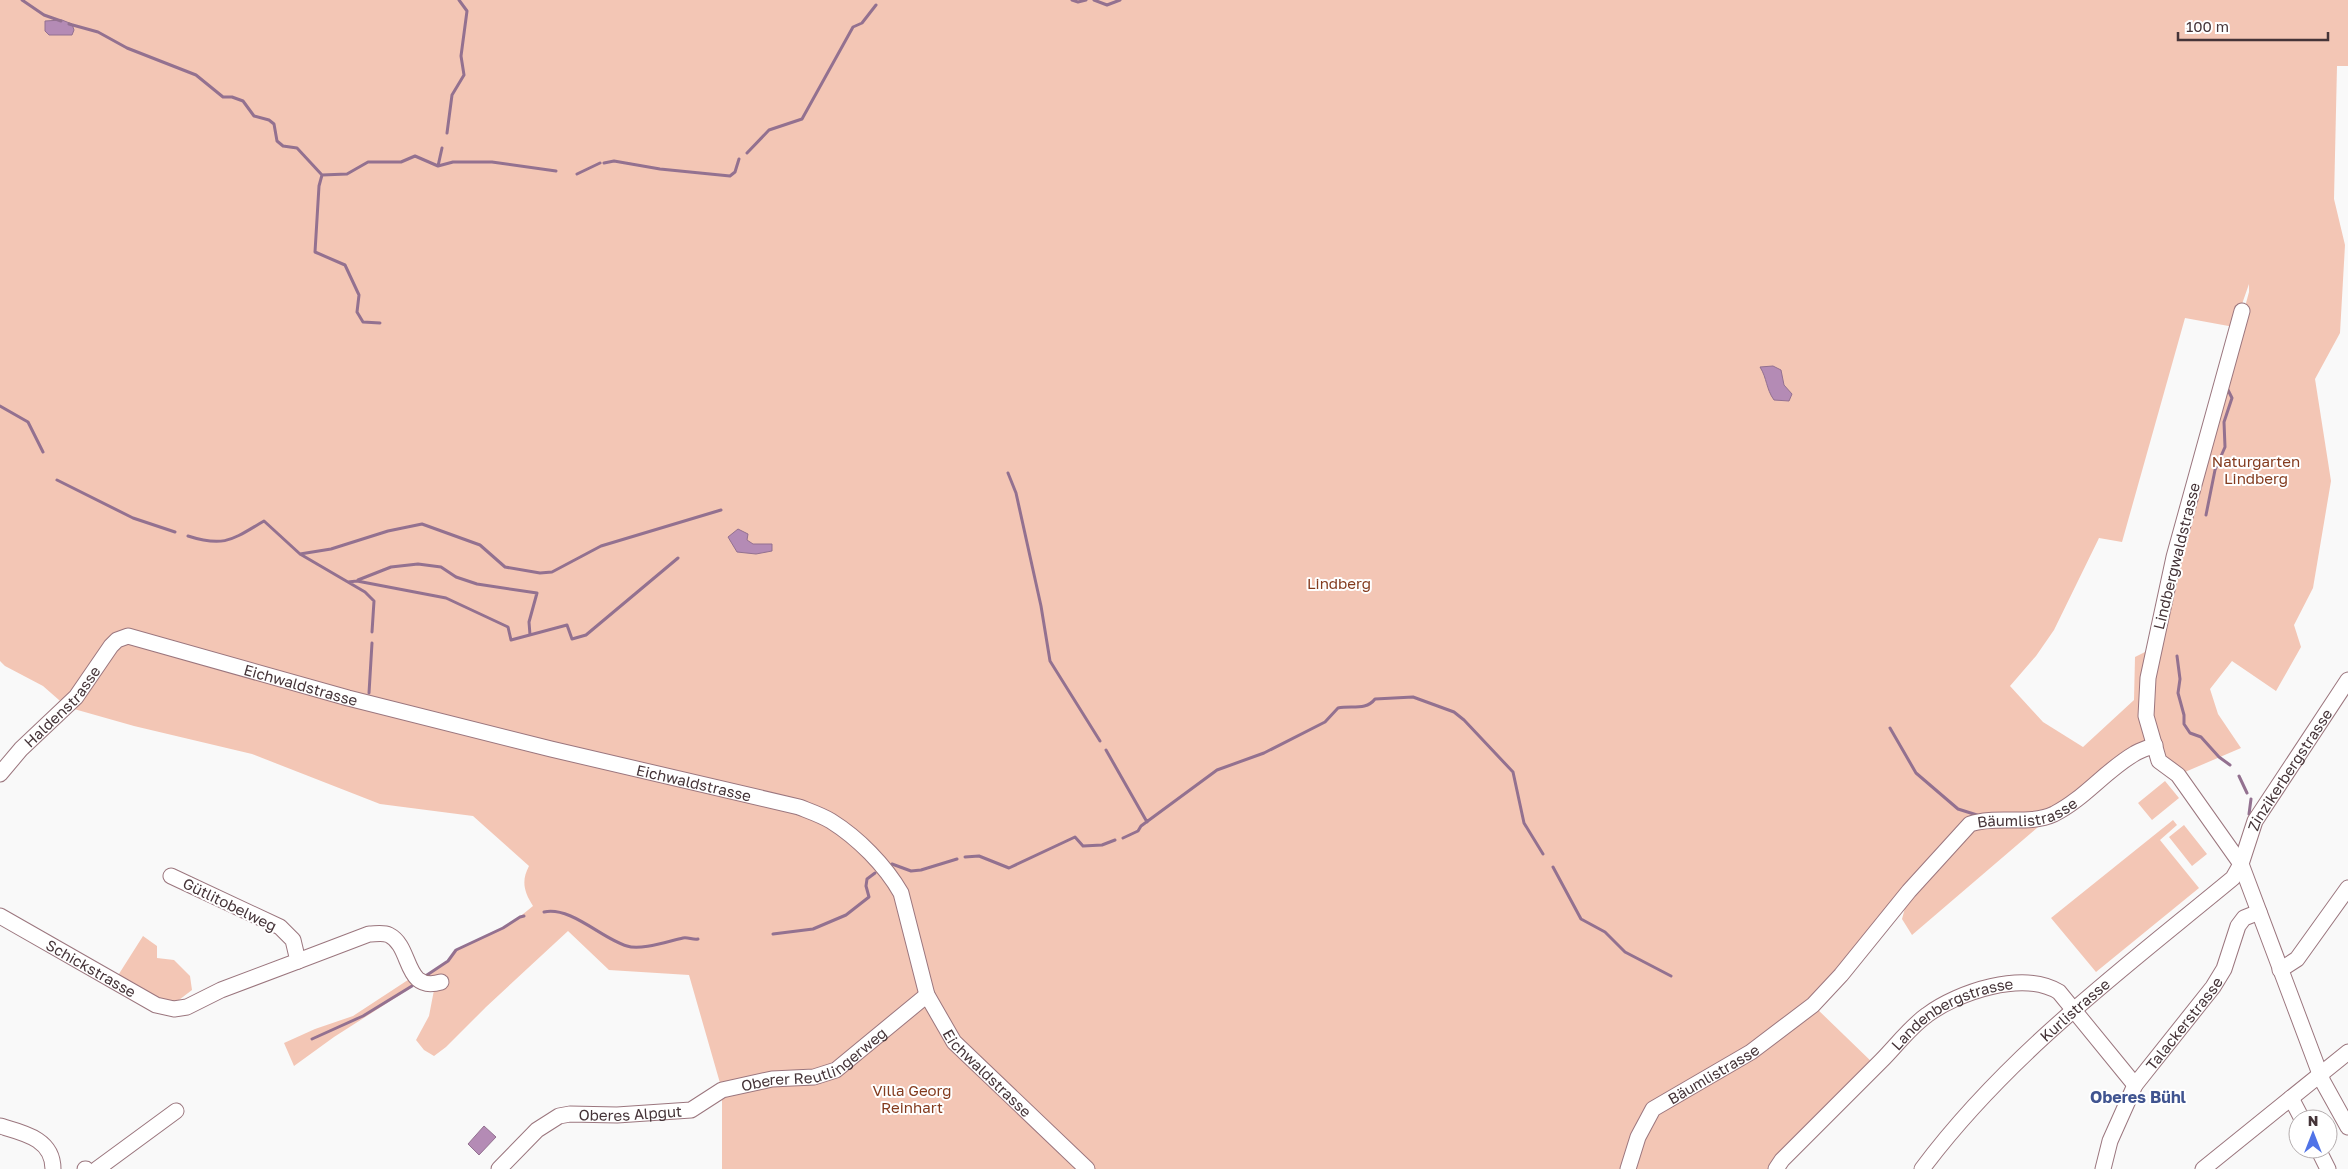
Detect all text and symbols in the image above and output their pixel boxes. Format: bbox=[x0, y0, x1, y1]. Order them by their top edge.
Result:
scale bar bbox=[2178, 10, 2328, 42]
text: 100 m bbox=[2186, 17, 2229, 35]
park label: Naturgarten Lindberg bbox=[2212, 452, 2300, 487]
street label: Lindbergwaldstrasse bbox=[2149, 480, 2203, 631]
park label: Lindberg bbox=[1307, 574, 1371, 592]
street label: Eichwaldstrasse bbox=[242, 660, 360, 709]
street label: Haldenstrasse bbox=[20, 662, 104, 751]
street label: Zinzikerbergstrasse bbox=[2243, 705, 2336, 833]
street label: Eichwaldstrasse bbox=[635, 760, 753, 805]
street label: Bäumlistrasse bbox=[1976, 793, 2081, 831]
street label: Gütlitobelweg bbox=[180, 874, 280, 934]
street label: Schickstrasse bbox=[43, 935, 140, 1001]
street label: Talackerstrasse bbox=[2142, 973, 2226, 1073]
street label: Landenbergstrasse bbox=[1887, 974, 2014, 1053]
street label: Kurlistrasse bbox=[2036, 974, 2113, 1045]
street label: Oberer Reutlingerweg bbox=[739, 1023, 890, 1095]
street label: Eichwaldstrasse bbox=[940, 1026, 1036, 1121]
street label: Bäumlistrasse bbox=[1664, 1040, 1763, 1108]
park label: Villa Georg Reinhart bbox=[872, 1081, 952, 1116]
district label: Oberes Bühl bbox=[2090, 1087, 2187, 1107]
street label: Oberes Alpgut bbox=[578, 1102, 682, 1124]
north arrow bbox=[2288, 1109, 2338, 1159]
text: N bbox=[2308, 1112, 2318, 1129]

